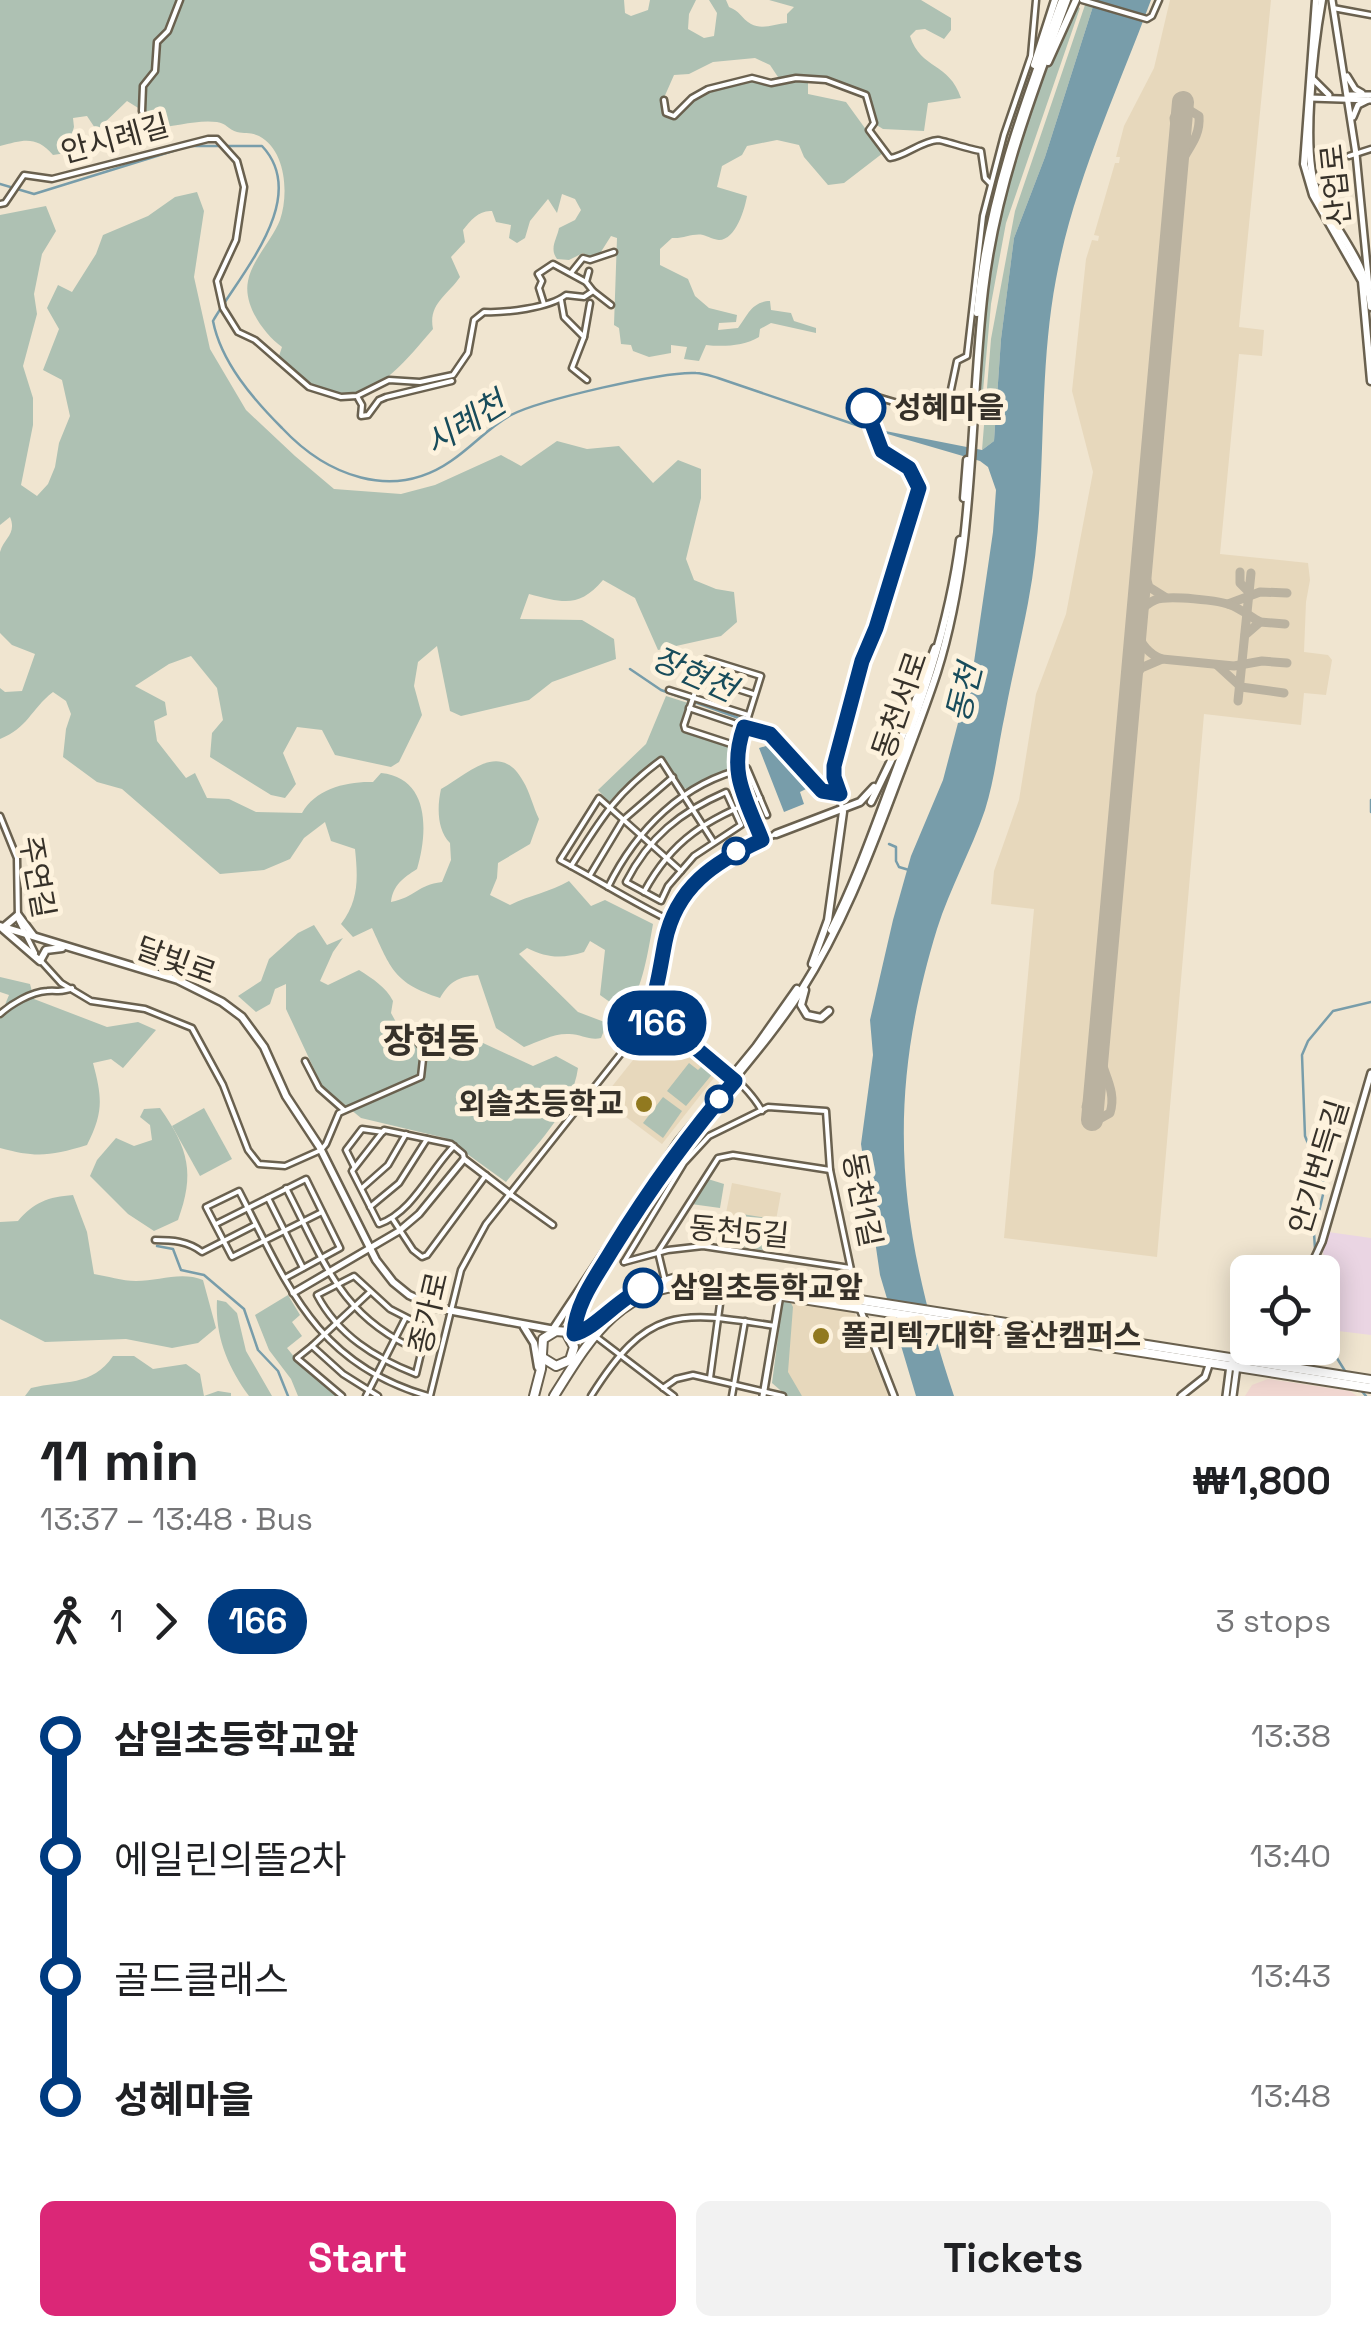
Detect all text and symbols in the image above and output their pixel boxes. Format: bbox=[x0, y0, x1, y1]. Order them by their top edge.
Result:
street label: 안시례길 bbox=[57, 105, 173, 172]
street label: 산업로 bbox=[1312, 142, 1359, 228]
water label: 시례천 bbox=[417, 381, 516, 463]
place label: 성혜마을 bbox=[894, 388, 1004, 427]
marker: 성혜마을 bbox=[847, 389, 885, 427]
water label: 장현천 bbox=[646, 638, 746, 712]
street label: 동천서로 bbox=[863, 646, 936, 763]
water label: 동천 bbox=[937, 656, 991, 726]
street label: 주연길 bbox=[11, 833, 64, 921]
unlabelled marker bbox=[723, 838, 749, 864]
street label: 달빛로 bbox=[131, 928, 222, 993]
line badge: 166 bbox=[600, 990, 714, 1056]
text: 166 bbox=[627, 1001, 687, 1045]
district label: 장현동 bbox=[383, 1019, 479, 1063]
place label: 외솔초등학교 bbox=[458, 1084, 624, 1123]
unlabelled marker bbox=[706, 1086, 732, 1112]
marker: 외솔초등학교 bbox=[633, 1093, 655, 1115]
street label: 안기번득길 bbox=[1280, 1095, 1357, 1239]
street label: 동천1길 bbox=[834, 1149, 891, 1250]
street label: 동천5길 bbox=[687, 1208, 791, 1255]
map controls bbox=[1230, 1255, 1340, 1365]
button: locate bbox=[1230, 1255, 1340, 1365]
street label: 종가로 bbox=[400, 1268, 457, 1358]
place label: 삼일초등학교앞 bbox=[670, 1268, 863, 1307]
marker: 삼일초등학교앞 bbox=[624, 1269, 662, 1307]
place label: 폴리텍7대학 울산캠퍼스 bbox=[841, 1316, 1141, 1355]
marker: 폴리텍7대학 울산캠퍼스 bbox=[810, 1325, 832, 1347]
text: 11 min bbox=[40, 1426, 199, 1496]
text: ₩1,800 bbox=[1192, 1457, 1331, 1505]
text: 13:37 – 13:48 · Bus bbox=[40, 1499, 313, 1539]
icon: walk bbox=[40, 1594, 95, 1649]
icon: forward bbox=[138, 1594, 193, 1649]
text: 166 bbox=[228, 1599, 287, 1643]
text: 1 bbox=[110, 1601, 123, 1641]
text: 3 stops bbox=[1216, 1601, 1331, 1641]
text: 삼일초등학교앞 bbox=[114, 1716, 359, 1764]
text: 13:38 bbox=[1251, 1716, 1331, 1756]
text: 에일린의뜰2차 bbox=[114, 1836, 347, 1884]
text: 13:40 bbox=[1250, 1836, 1331, 1876]
text: 골드클래스 bbox=[114, 1956, 289, 2004]
text: 13:43 bbox=[1251, 1956, 1331, 1996]
text: 성혜마을 bbox=[114, 2076, 254, 2124]
text: 13:48 bbox=[1250, 2076, 1331, 2116]
button: Start bbox=[40, 2201, 676, 2316]
button: Tickets bbox=[696, 2201, 1331, 2316]

